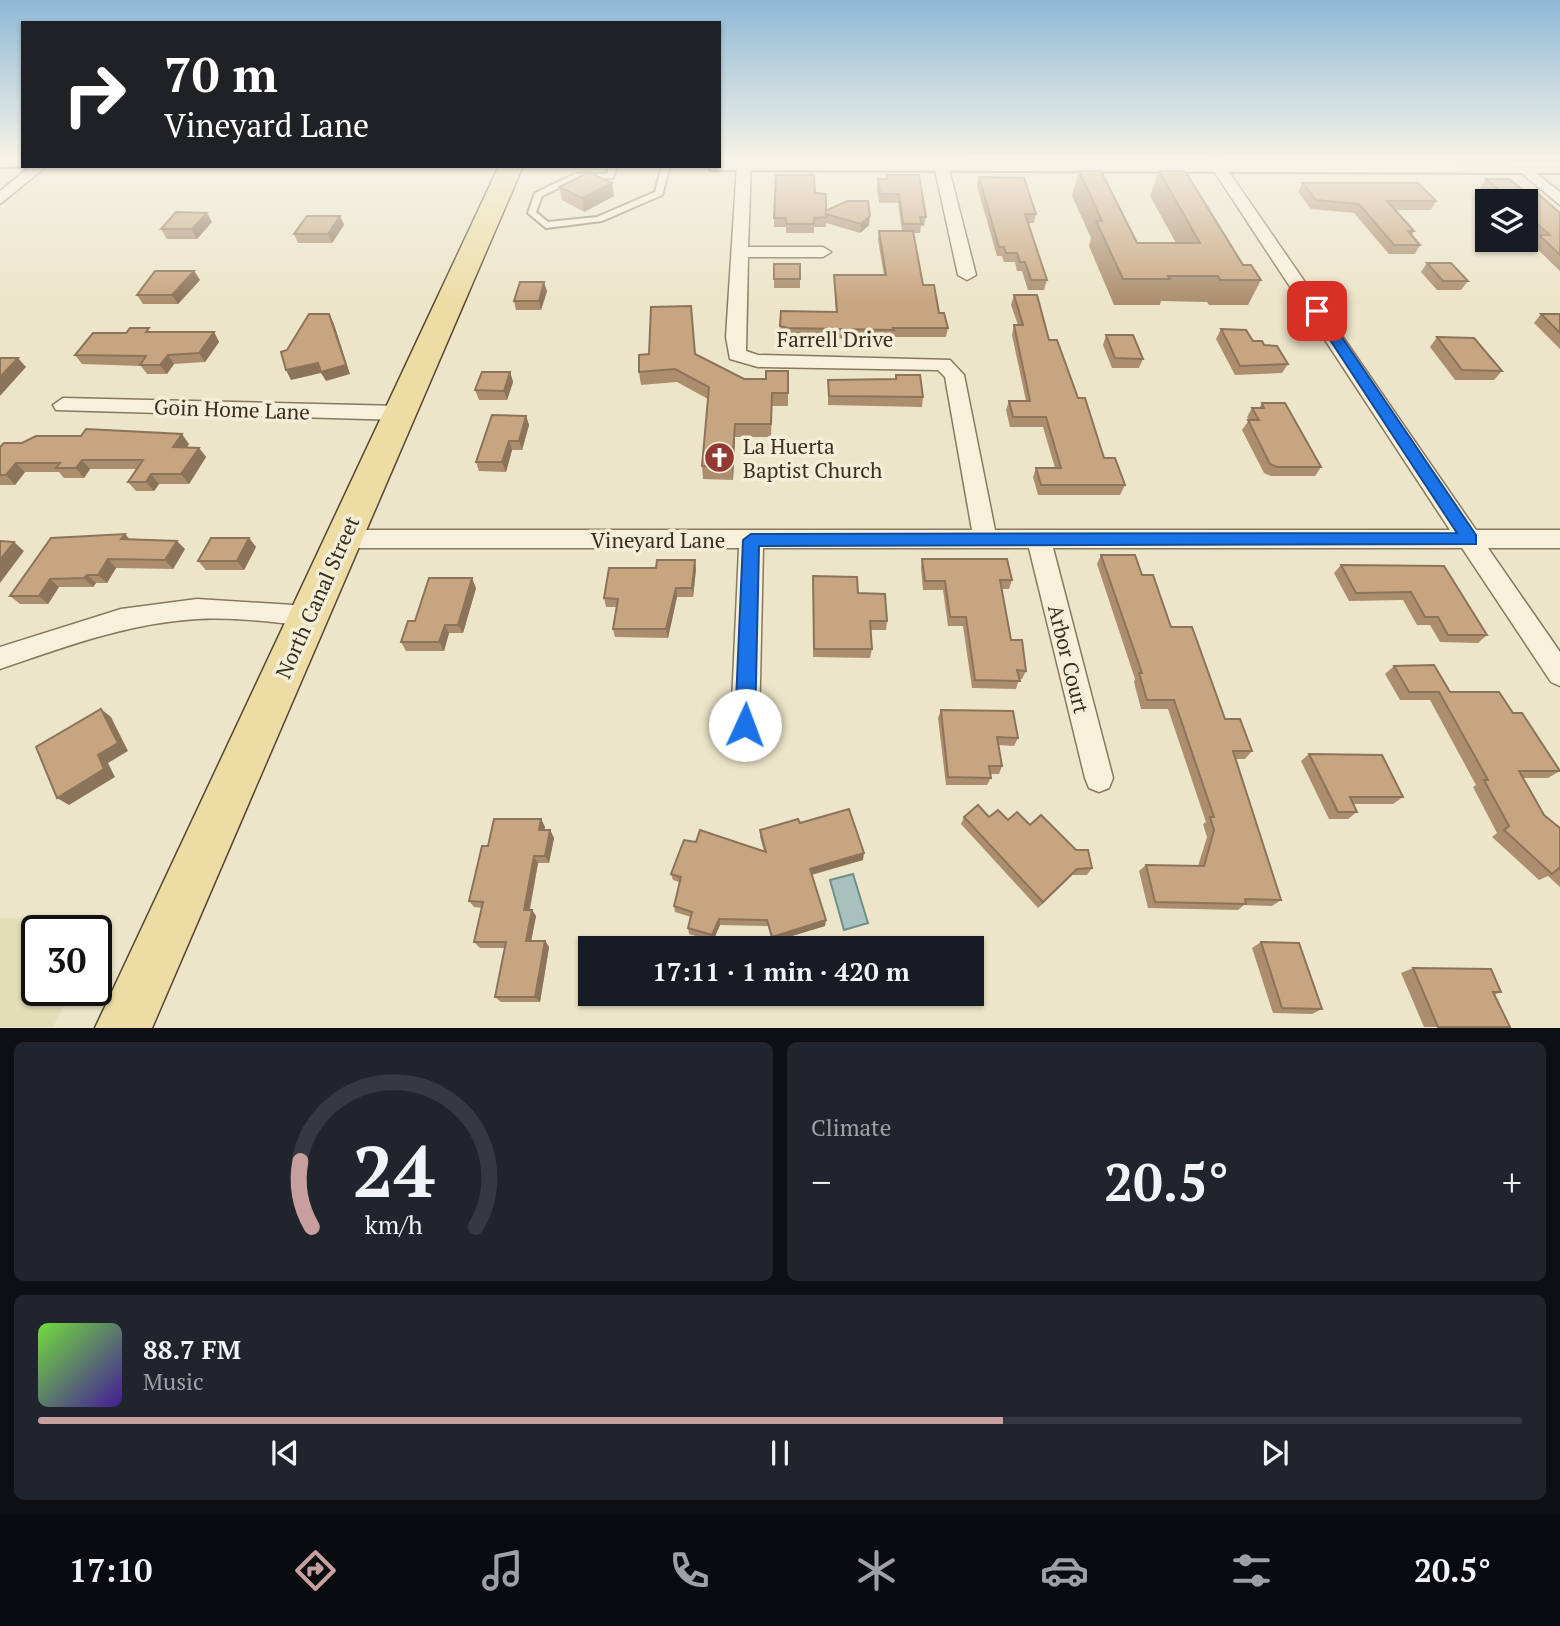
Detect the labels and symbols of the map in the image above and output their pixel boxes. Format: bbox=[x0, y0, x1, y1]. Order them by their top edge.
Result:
pin bbox=[1287, 281, 1347, 341]
street label: Farrell Drive bbox=[777, 325, 893, 353]
street label: Goin Home Lane bbox=[154, 392, 310, 426]
place label: La Huerta Baptist Church bbox=[743, 432, 882, 484]
church icon: La Huerta Baptist Church bbox=[703, 441, 737, 475]
street label: North Canal Street bbox=[269, 511, 365, 683]
street label: Vineyard Lane bbox=[591, 526, 725, 554]
street label: Arbor Court bbox=[1042, 602, 1096, 717]
position arrow bbox=[708, 688, 782, 762]
speed limit sign: 30 bbox=[21, 915, 112, 1006]

